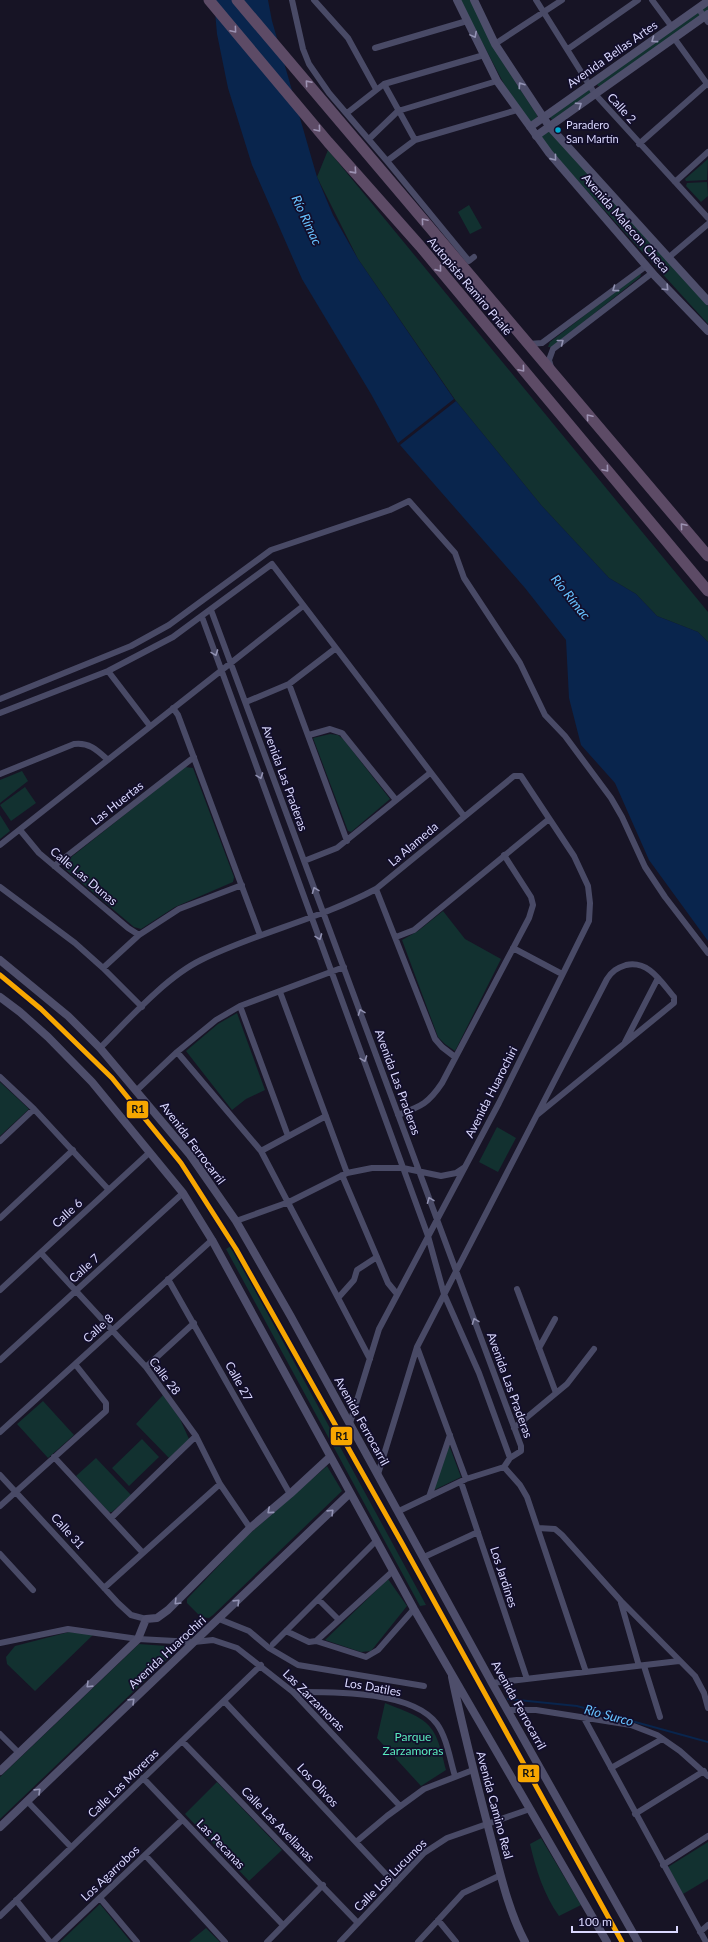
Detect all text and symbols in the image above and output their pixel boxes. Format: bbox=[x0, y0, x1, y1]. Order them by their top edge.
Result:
street label: Avenida Bellas Artes bbox=[564, 17, 660, 91]
one-way arrow bbox=[230, 25, 237, 33]
one-way arrow bbox=[469, 31, 476, 38]
one-way arrow bbox=[651, 35, 658, 42]
one-way arrow bbox=[306, 81, 313, 88]
one-way arrow bbox=[518, 82, 526, 89]
street label: Calle 2 bbox=[604, 90, 640, 126]
one-way arrow bbox=[575, 103, 582, 110]
place label: Paradero San Martín bbox=[566, 118, 619, 145]
one-way arrow bbox=[313, 125, 320, 132]
marker: Paradero San Martín bbox=[553, 125, 563, 135]
one-way arrow bbox=[549, 154, 556, 161]
one-way arrow bbox=[349, 166, 357, 174]
street label: Avenida Malecon Checa bbox=[579, 170, 673, 276]
water label: Río Rímac bbox=[288, 192, 326, 248]
one-way arrow bbox=[422, 219, 429, 226]
street label: Autopista Ramiro Prialé bbox=[425, 234, 515, 338]
one-way arrow bbox=[435, 264, 442, 272]
one-way arrow bbox=[661, 283, 669, 291]
one-way arrow bbox=[612, 284, 619, 291]
one-way arrow bbox=[557, 340, 564, 347]
one-way arrow bbox=[518, 364, 525, 372]
one-way arrow bbox=[587, 414, 594, 421]
one-way arrow bbox=[601, 464, 608, 471]
one-way arrow bbox=[680, 524, 687, 531]
water label: Río Rímac bbox=[548, 571, 594, 623]
one-way arrow bbox=[210, 650, 219, 657]
street label: Avenida Las Praderas bbox=[259, 723, 311, 833]
one-way arrow bbox=[255, 772, 263, 779]
street label: Las Huertas bbox=[88, 778, 146, 828]
street label: La Alameda bbox=[385, 819, 441, 869]
street label: Calle Las Dunas bbox=[47, 844, 121, 908]
one-way arrow bbox=[312, 887, 320, 894]
one-way arrow bbox=[315, 933, 323, 940]
one-way arrow bbox=[357, 1009, 365, 1016]
street label: Avenida Las Praderas bbox=[372, 1027, 424, 1137]
street label: Avenida Huarochiri bbox=[461, 1044, 521, 1140]
one-way arrow bbox=[359, 1056, 367, 1063]
street label: Avenida Ferrocarril bbox=[157, 1099, 229, 1187]
line badge: R1 bbox=[126, 1100, 149, 1119]
text: R1 bbox=[131, 1102, 145, 1115]
street label: Calle 6 bbox=[49, 1195, 85, 1231]
one-way arrow bbox=[426, 1196, 434, 1203]
street label: Calle 7 bbox=[66, 1250, 102, 1286]
street label: Calle 8 bbox=[80, 1310, 116, 1346]
one-way arrow bbox=[472, 1318, 480, 1325]
street label: Avenida Las Praderas bbox=[484, 1330, 536, 1440]
street label: Calle 28 bbox=[146, 1354, 184, 1398]
street label: Calle 27 bbox=[222, 1359, 256, 1403]
street label: Avenida Ferrocarril bbox=[331, 1374, 393, 1468]
line badge: R1 bbox=[330, 1426, 353, 1446]
text: R1 bbox=[335, 1429, 349, 1442]
one-way arrow bbox=[267, 1507, 275, 1514]
one-way arrow bbox=[326, 1509, 334, 1517]
street label: Calle 31 bbox=[48, 1510, 88, 1552]
street label: Los Jardines bbox=[487, 1545, 521, 1609]
one-way arrow bbox=[174, 1597, 182, 1605]
one-way arrow bbox=[232, 1599, 240, 1606]
street label: Avenida Huarochiri bbox=[125, 1612, 209, 1692]
street label: Avenida Ferrocarril bbox=[488, 1658, 550, 1752]
street label: Las Zarzamoras bbox=[280, 1666, 348, 1734]
street label: Los Datiles bbox=[343, 1675, 403, 1699]
one-way arrow bbox=[87, 1681, 94, 1688]
one-way arrow bbox=[127, 1698, 135, 1706]
water label: Río Surco bbox=[583, 1701, 636, 1729]
park label: Parque Zarzamoras bbox=[382, 1729, 444, 1758]
street label: Calle Las Moreras bbox=[84, 1745, 162, 1821]
street label: Avenida Camino Real bbox=[473, 1749, 517, 1861]
street label: Los Olivos bbox=[294, 1760, 342, 1810]
line badge: R1 bbox=[517, 1764, 540, 1783]
text: R1 bbox=[522, 1766, 536, 1779]
street label: Calle Las Avellanas bbox=[238, 1783, 318, 1865]
one-way arrow bbox=[33, 1788, 41, 1795]
street label: Las Pecanas bbox=[194, 1816, 248, 1872]
street label: Calle Los Lucumos bbox=[351, 1836, 429, 1914]
street label: Los Agarrobos bbox=[78, 1842, 142, 1904]
scale bar bbox=[572, 1908, 677, 1934]
text: 100 m bbox=[578, 1914, 612, 1929]

